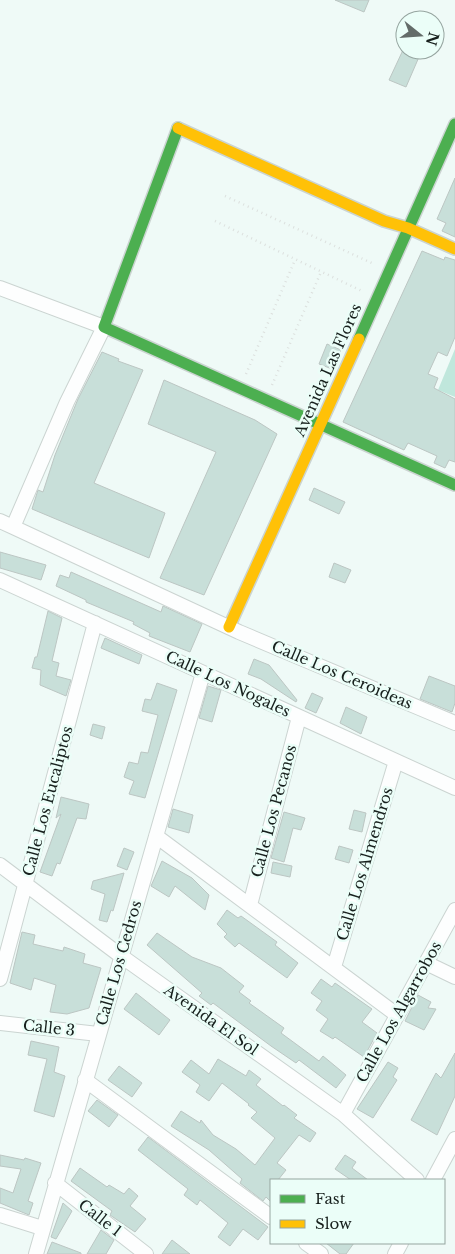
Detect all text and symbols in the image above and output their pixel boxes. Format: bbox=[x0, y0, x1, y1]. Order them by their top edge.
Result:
north arrow bbox=[395, 10, 445, 60]
text: N bbox=[422, 30, 443, 48]
street label: Avenida Las Flores bbox=[289, 300, 366, 440]
street label: Calle Los Ceroideas bbox=[269, 636, 416, 713]
street label: Calle Los Nogales bbox=[163, 646, 294, 721]
street label: Calle Los Eucaliptos bbox=[18, 724, 77, 878]
street label: Calle Los Pecanos bbox=[247, 742, 300, 879]
street label: Calle Los Almendros bbox=[332, 785, 397, 943]
street label: Calle Los Cedros bbox=[92, 898, 146, 1028]
street label: Calle Los Algarrobos bbox=[352, 938, 445, 1086]
street label: Avenida El Sol bbox=[160, 980, 262, 1059]
street label: Calle 3 bbox=[22, 1015, 76, 1040]
legend bbox=[270, 1179, 445, 1244]
text: Fast bbox=[315, 1189, 346, 1208]
street label: Calle 1 bbox=[75, 1195, 126, 1240]
text: Slow bbox=[315, 1214, 352, 1233]

